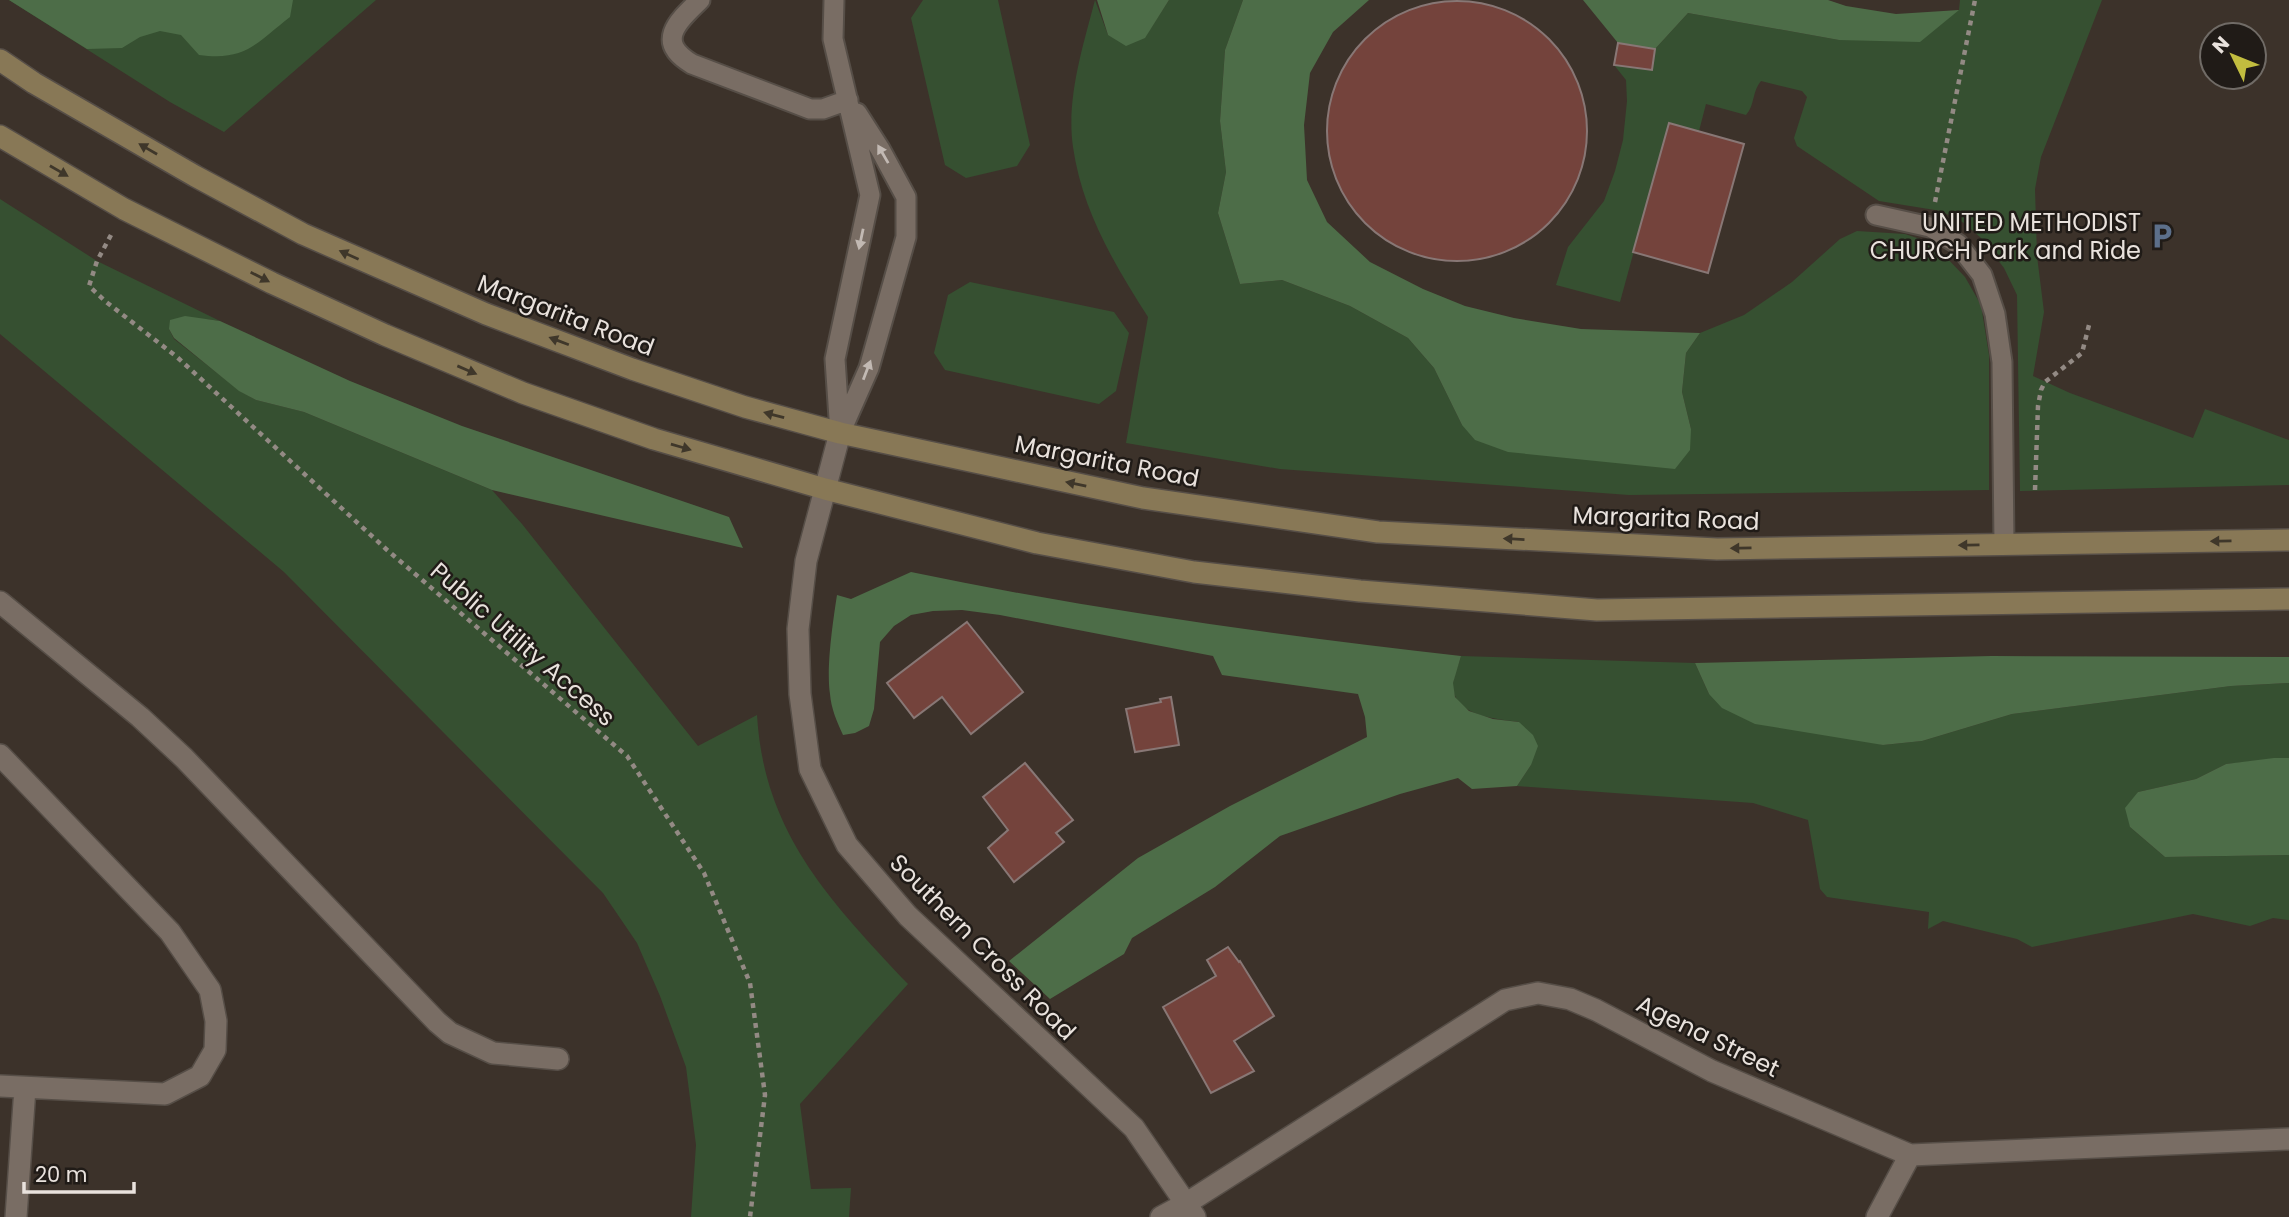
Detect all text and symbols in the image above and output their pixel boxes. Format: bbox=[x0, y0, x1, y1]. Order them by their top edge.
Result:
north arrow bbox=[2198, 21, 2268, 91]
text: N bbox=[2206, 30, 2236, 59]
one-way arrow bbox=[138, 143, 157, 155]
one-way arrow bbox=[877, 145, 889, 164]
one-way arrow bbox=[49, 164, 68, 177]
place label: UNITED METHODIST CHURCH Park and Ride bbox=[1870, 206, 2141, 267]
parking icon: UNITED METHODIST CHURCH Park and Ride bbox=[2147, 221, 2177, 251]
one-way arrow bbox=[855, 228, 866, 250]
one-way arrow bbox=[339, 249, 359, 261]
street label: Margarita Road bbox=[473, 266, 659, 364]
one-way arrow bbox=[250, 272, 270, 283]
one-way arrow bbox=[549, 336, 570, 347]
one-way arrow bbox=[862, 360, 873, 381]
one-way arrow bbox=[457, 365, 478, 376]
one-way arrow bbox=[763, 409, 785, 420]
street label: Margarita Road bbox=[1012, 427, 1202, 495]
one-way arrow bbox=[671, 442, 692, 452]
one-way arrow bbox=[1065, 478, 1087, 489]
street label: Margarita Road bbox=[1572, 498, 1760, 538]
one-way arrow bbox=[1503, 533, 1525, 544]
one-way arrow bbox=[2210, 535, 2232, 547]
one-way arrow bbox=[1958, 539, 1980, 550]
one-way arrow bbox=[1730, 543, 1752, 554]
street label: Public Utility Access bbox=[424, 555, 622, 733]
street label: Southern Cross Road bbox=[883, 847, 1083, 1047]
street label: Agena Street bbox=[1631, 987, 1785, 1085]
scale bar bbox=[24, 1150, 135, 1194]
text: 20 m bbox=[35, 1160, 88, 1189]

